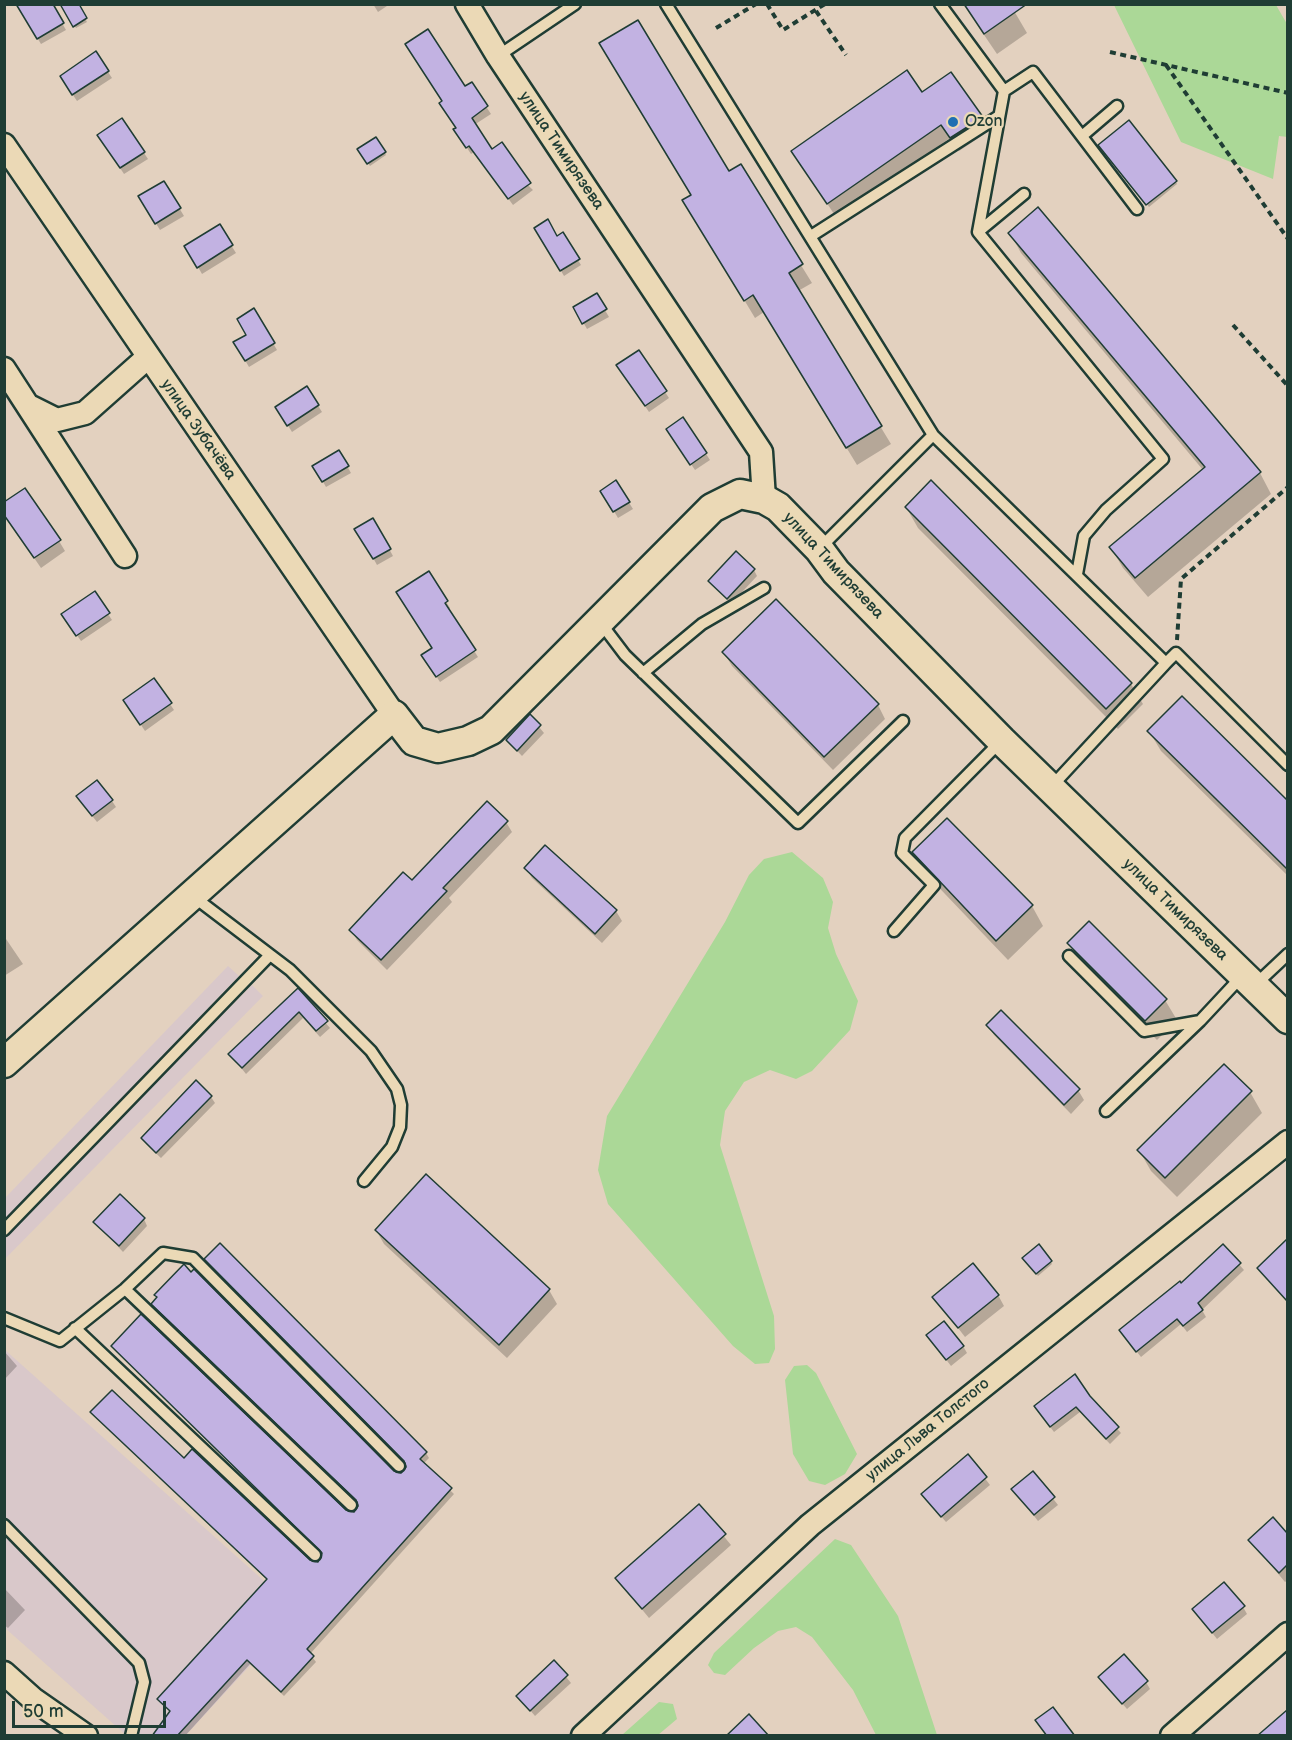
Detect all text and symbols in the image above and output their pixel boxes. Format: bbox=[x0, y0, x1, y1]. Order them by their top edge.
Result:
street label: улица Тимирязева bbox=[514, 88, 608, 214]
place label: Ozon bbox=[965, 112, 1003, 132]
marker: Ozon bbox=[946, 115, 960, 129]
street label: улица Зубачёва bbox=[156, 376, 240, 484]
street label: улица Тимирязева bbox=[779, 509, 887, 623]
street label: улица Тимирязева bbox=[1118, 855, 1232, 965]
street label: улица Льва Толстого bbox=[863, 1374, 993, 1486]
scale bar bbox=[15, 1689, 170, 1727]
text: 50 m bbox=[23, 1701, 64, 1722]

